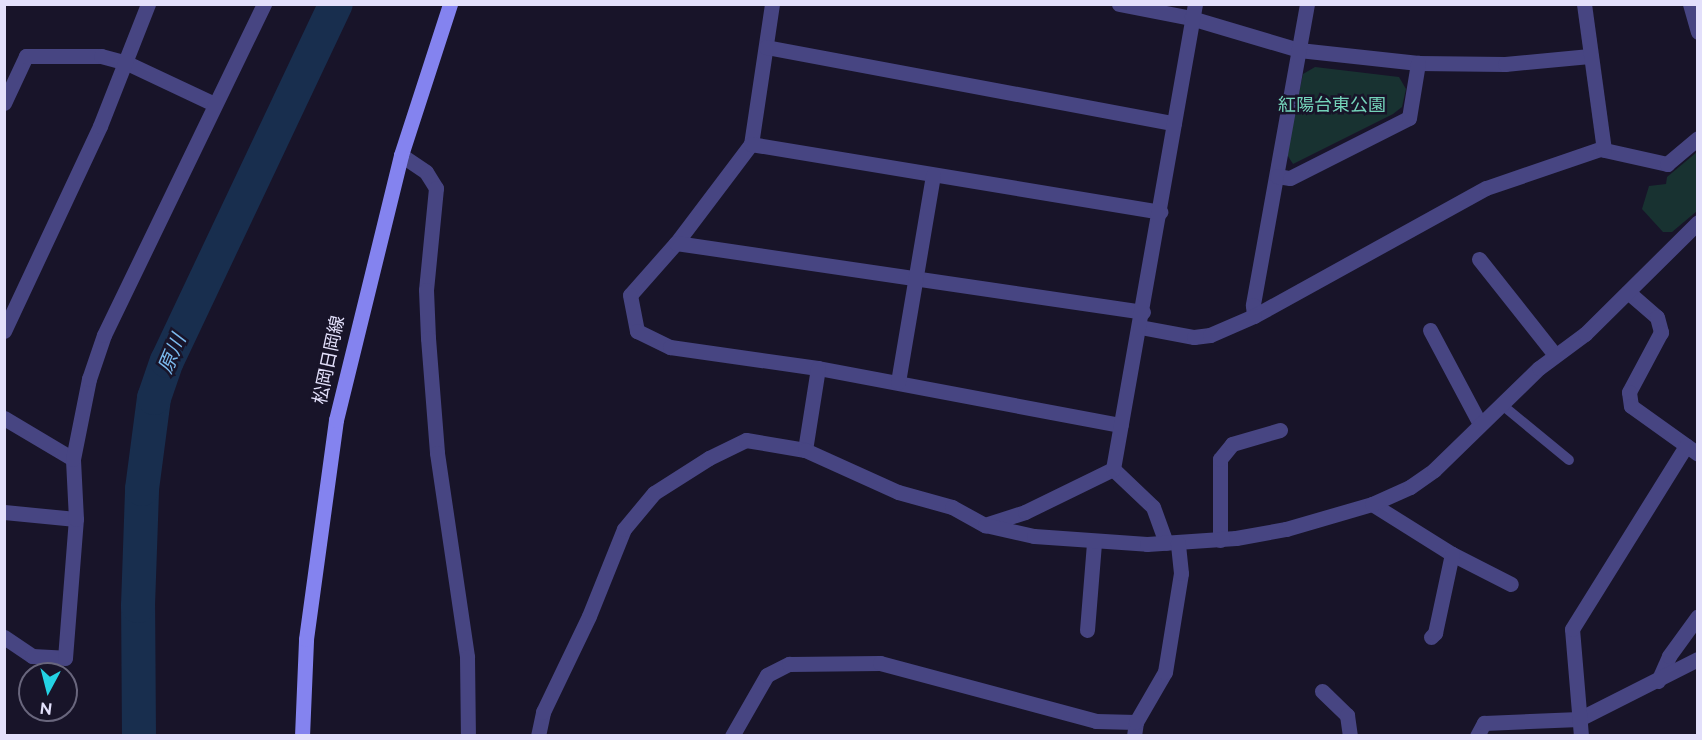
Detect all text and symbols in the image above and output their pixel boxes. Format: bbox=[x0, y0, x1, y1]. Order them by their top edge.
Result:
park label: 紅陽台東公園 bbox=[1278, 94, 1386, 116]
street label: 松岡日岡線 bbox=[309, 314, 349, 406]
water label: 原川 bbox=[153, 331, 191, 377]
north arrow bbox=[18, 662, 78, 722]
text: N bbox=[39, 698, 53, 719]

